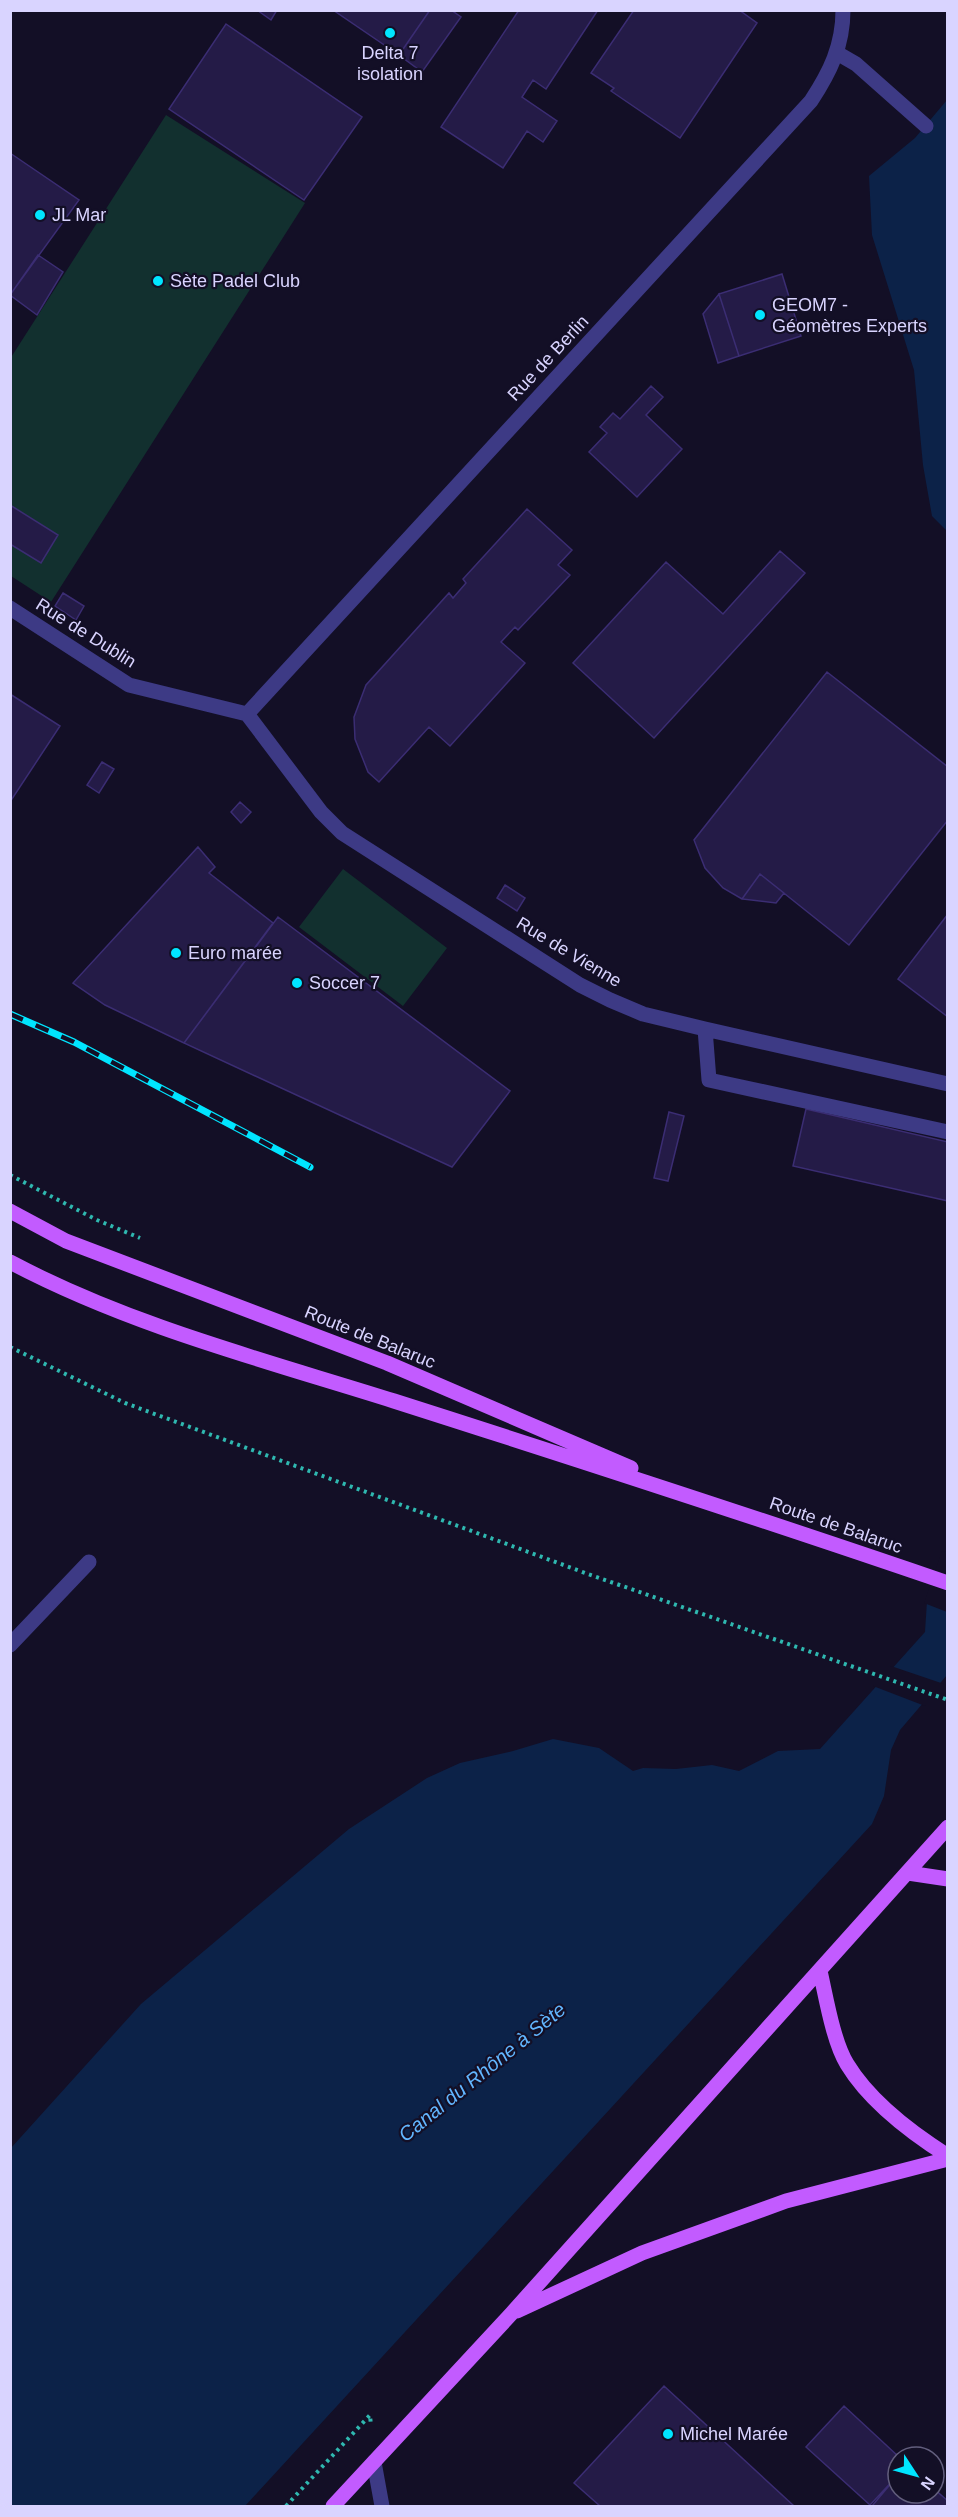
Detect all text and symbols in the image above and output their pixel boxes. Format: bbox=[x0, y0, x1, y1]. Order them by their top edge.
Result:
marker: Delta 7 isolation bbox=[383, 26, 397, 40]
place label: Delta 7 isolation bbox=[357, 43, 423, 84]
place label: JL Mar bbox=[52, 205, 106, 225]
marker: JL Mar bbox=[33, 208, 47, 222]
place label: Sète Padel Club bbox=[170, 271, 300, 291]
marker: Sète Padel Club bbox=[151, 274, 165, 288]
place label: GEOM7 - Géomètres Experts bbox=[772, 295, 927, 336]
marker: GEOM7 - Géomètres Experts bbox=[753, 308, 767, 322]
street label: Rue de Berlin bbox=[503, 311, 593, 405]
street label: Rue de Dublin bbox=[32, 594, 140, 672]
street label: Rue de Vienne bbox=[513, 913, 625, 991]
place label: Euro marée bbox=[188, 943, 282, 963]
marker: Euro marée bbox=[169, 946, 183, 960]
place label: Soccer 7 bbox=[309, 973, 380, 993]
marker: Soccer 7 bbox=[290, 976, 304, 990]
street label: Route de Balaruc bbox=[302, 1302, 438, 1372]
street label: Route de Balaruc bbox=[767, 1493, 905, 1557]
water label: Canal du Rhône à Sète bbox=[394, 1998, 570, 2146]
place label: Michel Marée bbox=[680, 2424, 788, 2444]
marker: Michel Marée bbox=[661, 2427, 675, 2441]
north arrow bbox=[886, 2445, 946, 2505]
text: N bbox=[917, 2474, 938, 2493]

